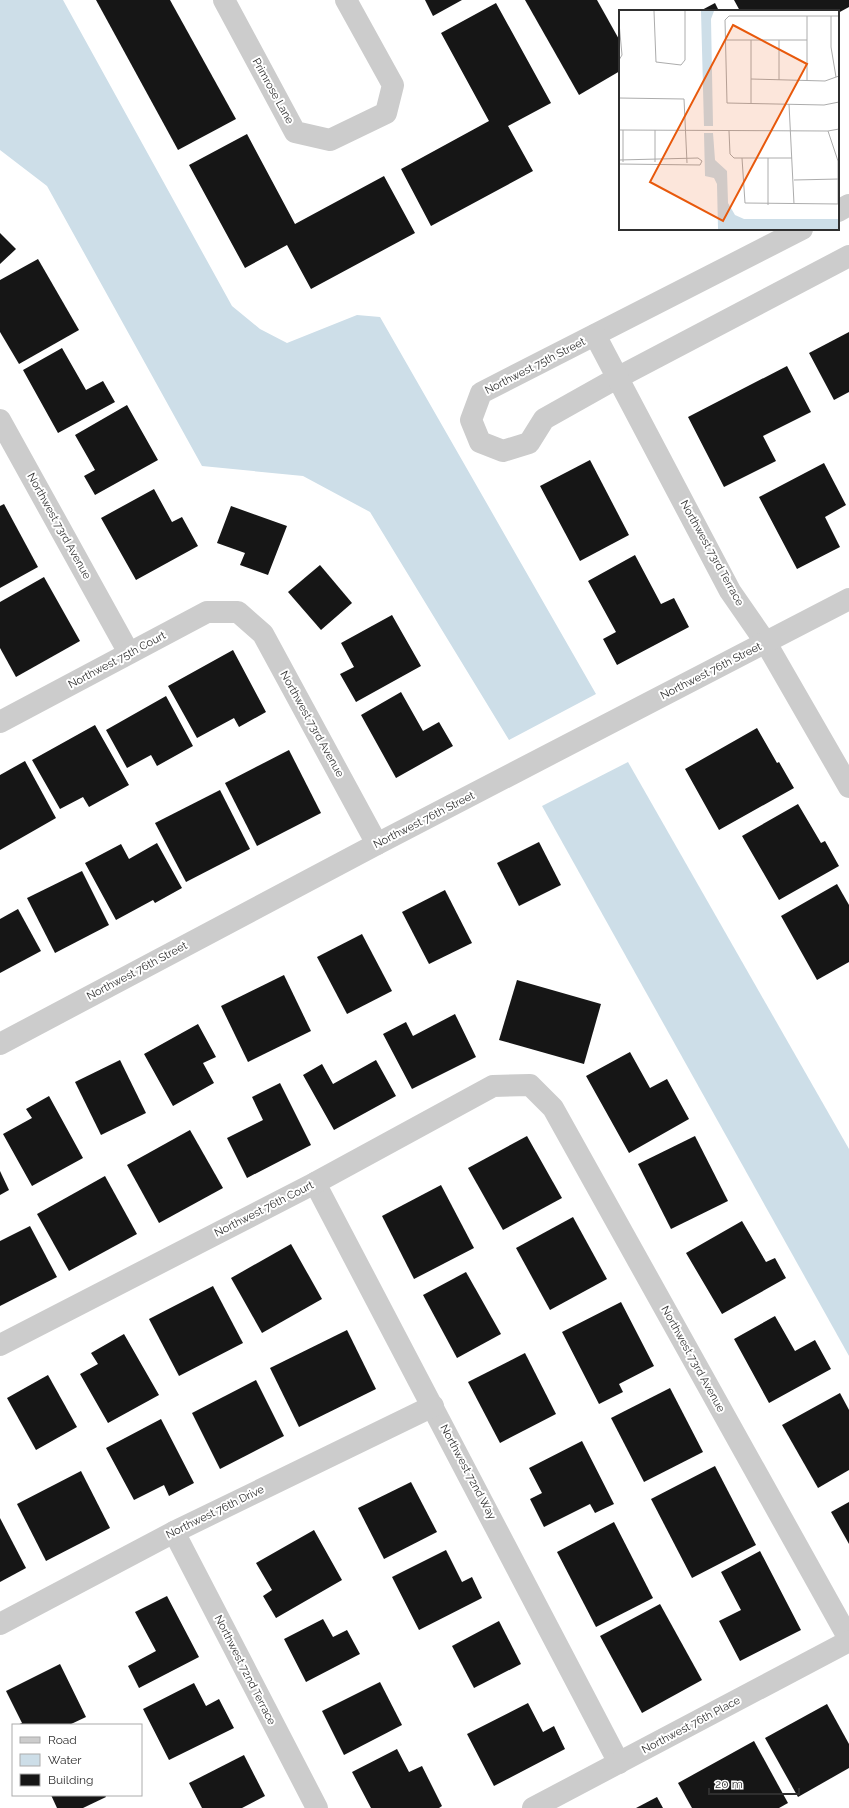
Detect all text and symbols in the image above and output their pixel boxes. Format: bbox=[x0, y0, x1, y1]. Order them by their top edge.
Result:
inset map bbox=[619, 10, 839, 230]
street label: Primrose Lane bbox=[250, 56, 297, 127]
street label: Northwest 75th Street bbox=[483, 335, 588, 397]
street label: Northwest 73rd Avenue bbox=[24, 471, 94, 582]
street label: Northwest 73rd Terrace bbox=[678, 498, 747, 609]
street label: Northwest 75th Court bbox=[66, 629, 168, 691]
street label: Northwest 76th Street bbox=[658, 640, 764, 702]
street label: Northwest 73rd Avenue bbox=[277, 669, 347, 780]
street label: Northwest 76th Street bbox=[371, 789, 477, 851]
street label: Northwest 76th Street bbox=[85, 939, 190, 1003]
street label: Northwest 76th Court bbox=[212, 1178, 316, 1240]
street label: Northwest 73rd Avenue bbox=[658, 1304, 728, 1415]
street label: Northwest 72nd Way bbox=[437, 1422, 499, 1522]
street label: Northwest 76th Drive bbox=[164, 1482, 267, 1541]
street label: Northwest 72nd Terrace bbox=[212, 1613, 279, 1727]
street label: Northwest 76th Place bbox=[640, 1693, 743, 1756]
legend bbox=[12, 1724, 142, 1796]
text: Road bbox=[48, 1733, 77, 1747]
text: Water bbox=[48, 1753, 82, 1767]
scale bar bbox=[709, 1770, 799, 1796]
text: Building bbox=[48, 1773, 94, 1787]
text: 20 m bbox=[715, 1777, 743, 1791]

